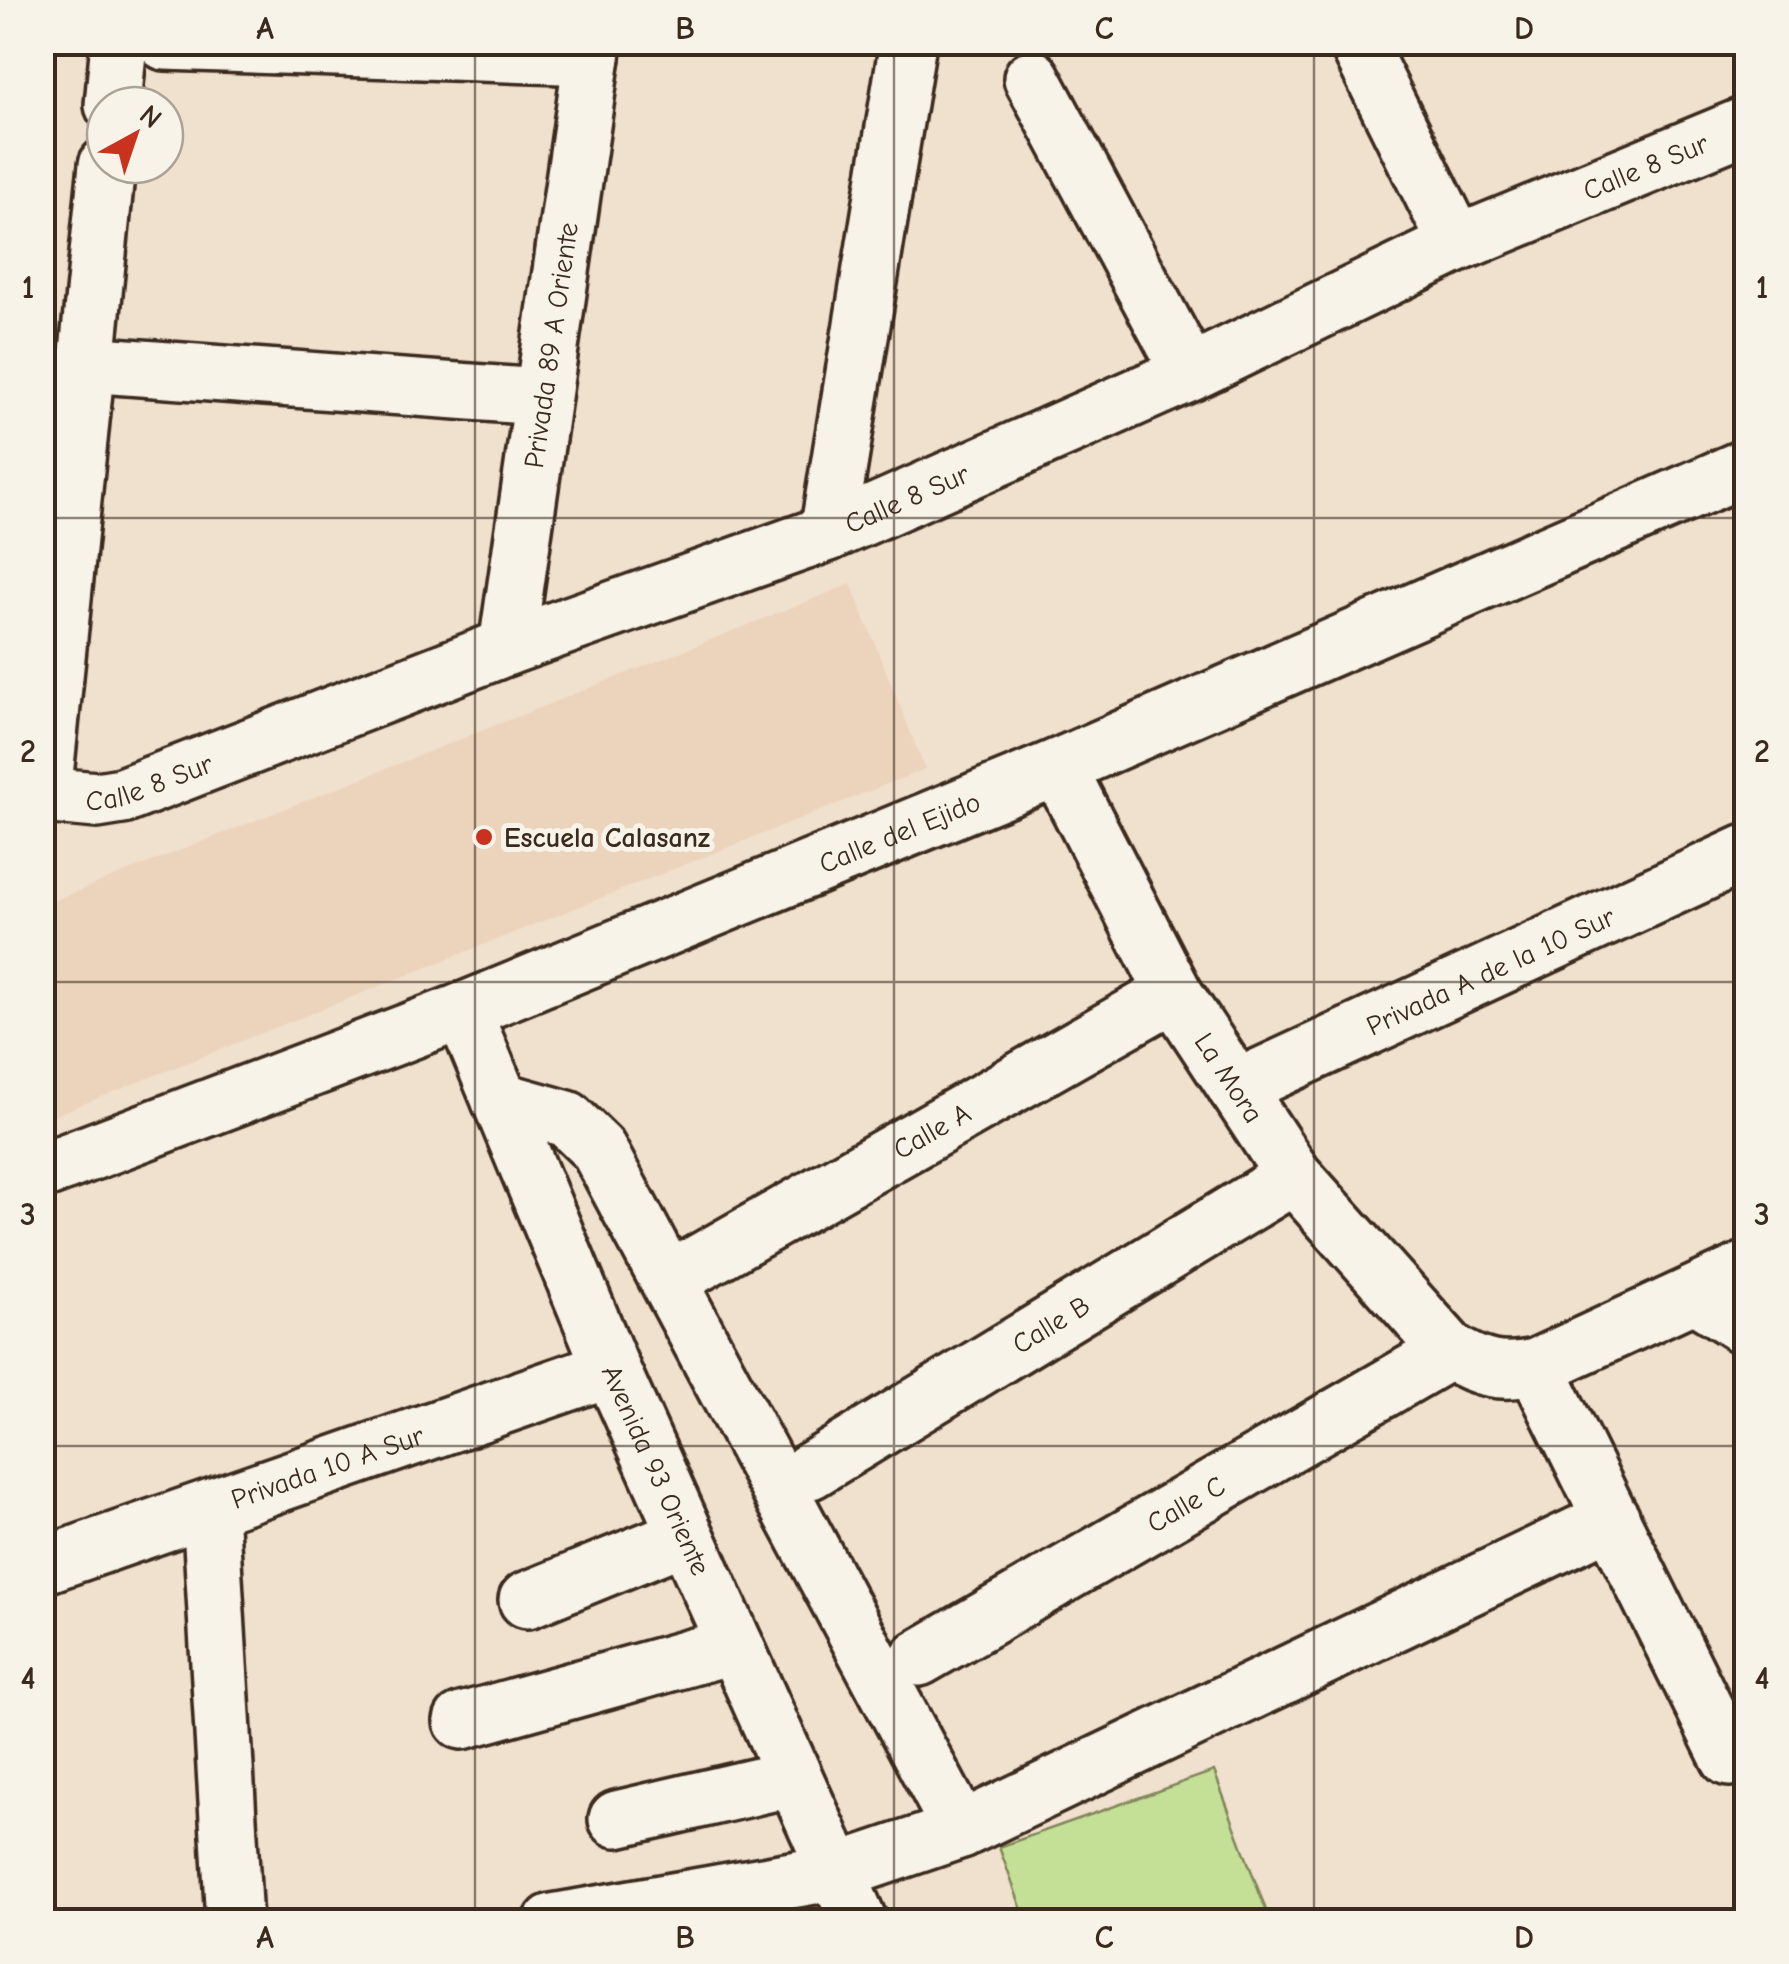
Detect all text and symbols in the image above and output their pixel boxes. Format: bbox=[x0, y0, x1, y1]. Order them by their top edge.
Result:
text: A bbox=[256, 10, 274, 47]
text: B bbox=[675, 10, 695, 47]
text: C bbox=[1094, 10, 1114, 47]
text: D bbox=[1514, 10, 1534, 47]
north arrow bbox=[85, 85, 185, 185]
text: N bbox=[133, 98, 168, 135]
street label: Calle 8 Sur bbox=[1579, 127, 1713, 207]
street label: Privada 89 A Oriente bbox=[518, 220, 585, 470]
text: 1 bbox=[22, 269, 34, 306]
text: 1 bbox=[1756, 269, 1768, 306]
street label: Calle 8 Sur bbox=[840, 458, 974, 540]
text: 2 bbox=[20, 733, 36, 770]
text: 2 bbox=[1754, 733, 1770, 770]
street label: Calle 8 Sur bbox=[84, 748, 217, 817]
street label: Calle del Ejido bbox=[814, 786, 985, 880]
place label: Escuela Calasanz bbox=[504, 822, 710, 854]
marker: Escuela Calasanz bbox=[473, 826, 495, 848]
street label: Privada A de la 10 Sur bbox=[1362, 901, 1620, 1043]
street label: La Mora bbox=[1188, 1027, 1270, 1129]
street label: Calle A bbox=[888, 1097, 976, 1166]
text: 3 bbox=[20, 1196, 36, 1233]
text: 3 bbox=[1754, 1196, 1770, 1233]
street label: Calle B bbox=[1007, 1289, 1096, 1361]
street label: Avenida 93 Oriente bbox=[595, 1360, 717, 1580]
street label: Privada 10 A Sur bbox=[227, 1419, 428, 1516]
street label: Calle C bbox=[1142, 1470, 1231, 1540]
text: 4 bbox=[20, 1660, 36, 1697]
text: 4 bbox=[1754, 1660, 1770, 1697]
text: A bbox=[256, 1919, 274, 1956]
text: B bbox=[675, 1919, 695, 1956]
text: C bbox=[1094, 1919, 1114, 1956]
text: D bbox=[1514, 1919, 1534, 1956]

